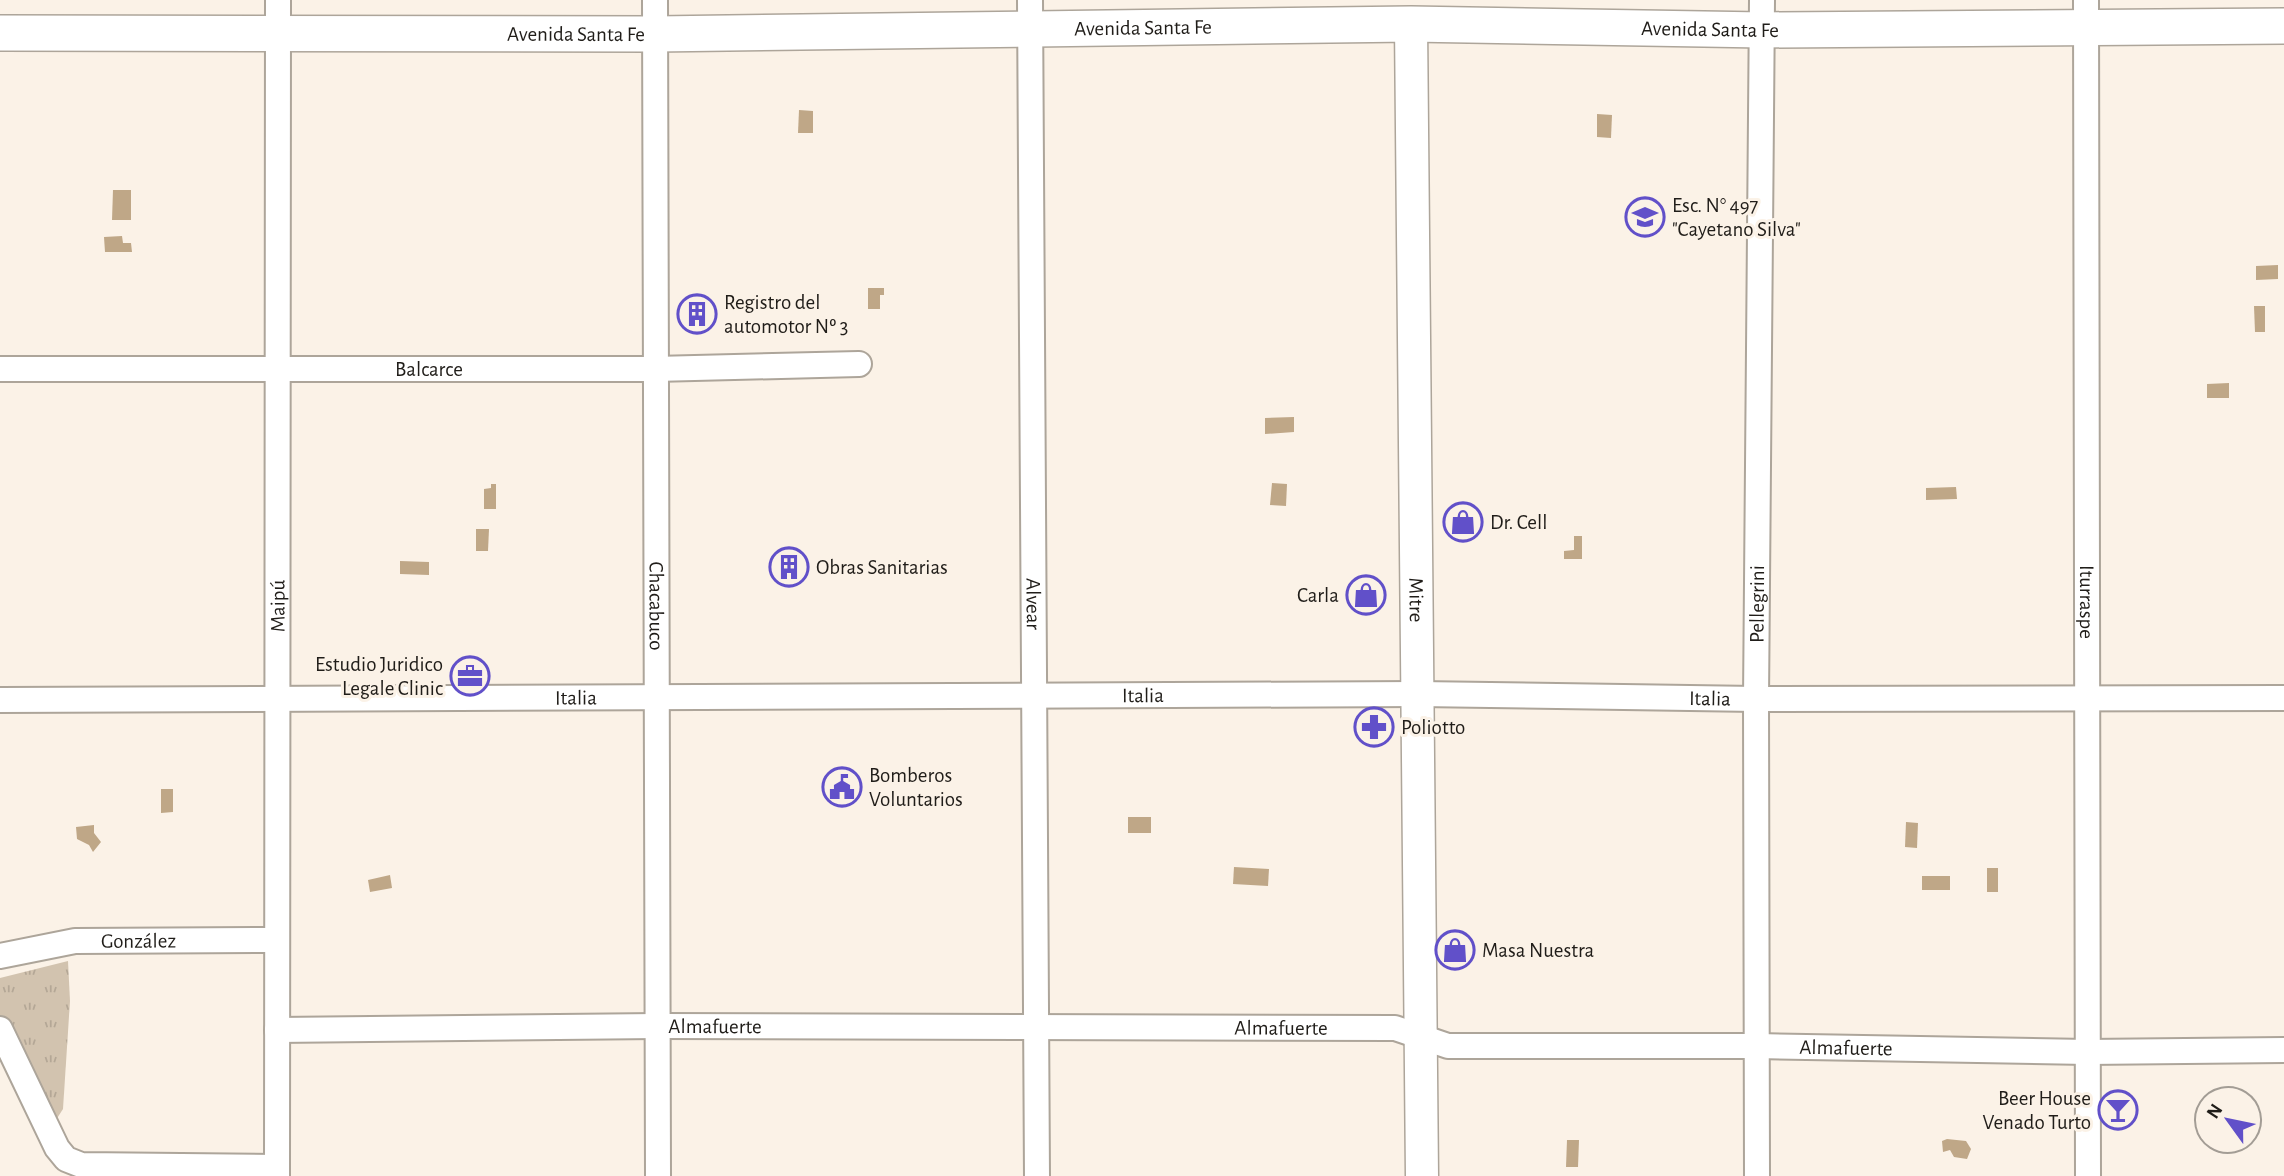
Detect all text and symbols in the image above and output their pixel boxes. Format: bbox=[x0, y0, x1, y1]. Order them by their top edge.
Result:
street label: Avenida Santa Fe bbox=[1074, 16, 1212, 39]
street label: Avenida Santa Fe bbox=[1641, 17, 1779, 41]
street label: Avenida Santa Fe bbox=[507, 23, 645, 44]
place label: Esc. N° 497 "Cayetano Silva" bbox=[1672, 195, 1801, 240]
school or university icon: Esc. N° 497 "Cayetano Silva" bbox=[1624, 196, 1666, 238]
place label: Registro del automotor Nº 3 bbox=[724, 292, 848, 337]
building icon: Registro del automotor Nº 3 bbox=[676, 293, 718, 335]
street label: Balcarce bbox=[395, 359, 463, 380]
shop icon: Dr. Cell bbox=[1442, 501, 1484, 543]
place label: Dr. Cell bbox=[1490, 512, 1547, 533]
building icon: Obras Sanitarias bbox=[768, 546, 810, 588]
place label: Obras Sanitarias bbox=[816, 557, 948, 578]
street label: Chacabuco bbox=[646, 561, 667, 651]
street label: Pellegrini bbox=[1746, 565, 1768, 643]
street label: Iturraspe bbox=[2076, 565, 2098, 639]
shop icon: Carla bbox=[1345, 574, 1387, 616]
street label: Mitre bbox=[1406, 577, 1427, 622]
street label: Alvear bbox=[1023, 578, 1044, 630]
street label: Maipú bbox=[267, 579, 288, 632]
place label: Carla bbox=[1297, 585, 1339, 606]
place label: Estudio Juridico Legale Clinic bbox=[315, 654, 443, 699]
office icon: Estudio Juridico Legale Clinic bbox=[449, 655, 491, 697]
street label: Italia bbox=[1122, 685, 1164, 706]
street label: Italia bbox=[555, 687, 597, 708]
street label: Italia bbox=[1689, 688, 1731, 709]
pharmacy icon: Poliotto bbox=[1353, 706, 1395, 748]
place label: Poliotto bbox=[1401, 717, 1465, 738]
place label: Bomberos Voluntarios bbox=[869, 765, 963, 810]
public building icon: Bomberos Voluntarios bbox=[821, 766, 863, 808]
shop icon: Masa Nuestra bbox=[1434, 929, 1476, 971]
street label: González bbox=[101, 930, 176, 951]
place label: Masa Nuestra bbox=[1482, 940, 1595, 961]
street label: Almafuerte bbox=[668, 1016, 762, 1037]
street label: Almafuerte bbox=[1234, 1017, 1328, 1038]
street label: Almafuerte bbox=[1799, 1036, 1893, 1059]
north arrow bbox=[2193, 1085, 2263, 1155]
place label: Beer House Venado Turto bbox=[1982, 1088, 2091, 1133]
bar icon: Beer House Venado Turto bbox=[2097, 1089, 2139, 1131]
text: N bbox=[2203, 1101, 2227, 1122]

